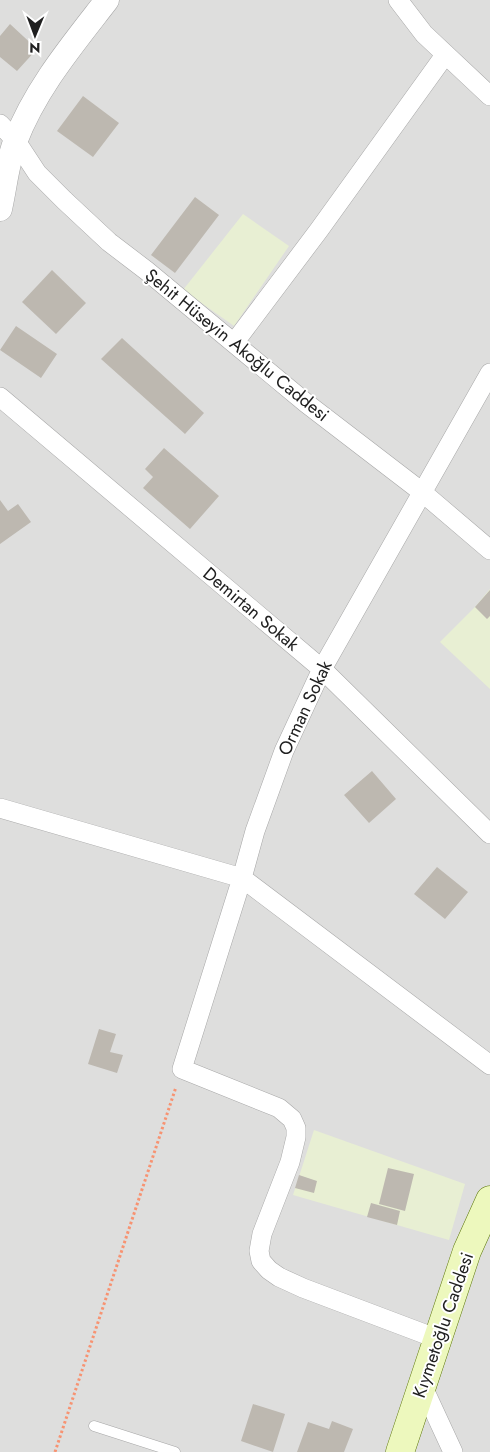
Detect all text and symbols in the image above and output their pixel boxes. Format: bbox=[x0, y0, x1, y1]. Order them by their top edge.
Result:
north arrow bbox=[10, 10, 60, 60]
text: N bbox=[29, 38, 41, 58]
street label: Şehit Hüseyin Akoğlu Caddesi bbox=[139, 262, 335, 428]
street label: Demirtan Sokak bbox=[197, 561, 305, 657]
street label: Orman Sokak bbox=[272, 656, 338, 760]
street label: Kıymetoğlu Caddesi bbox=[406, 1249, 480, 1401]

